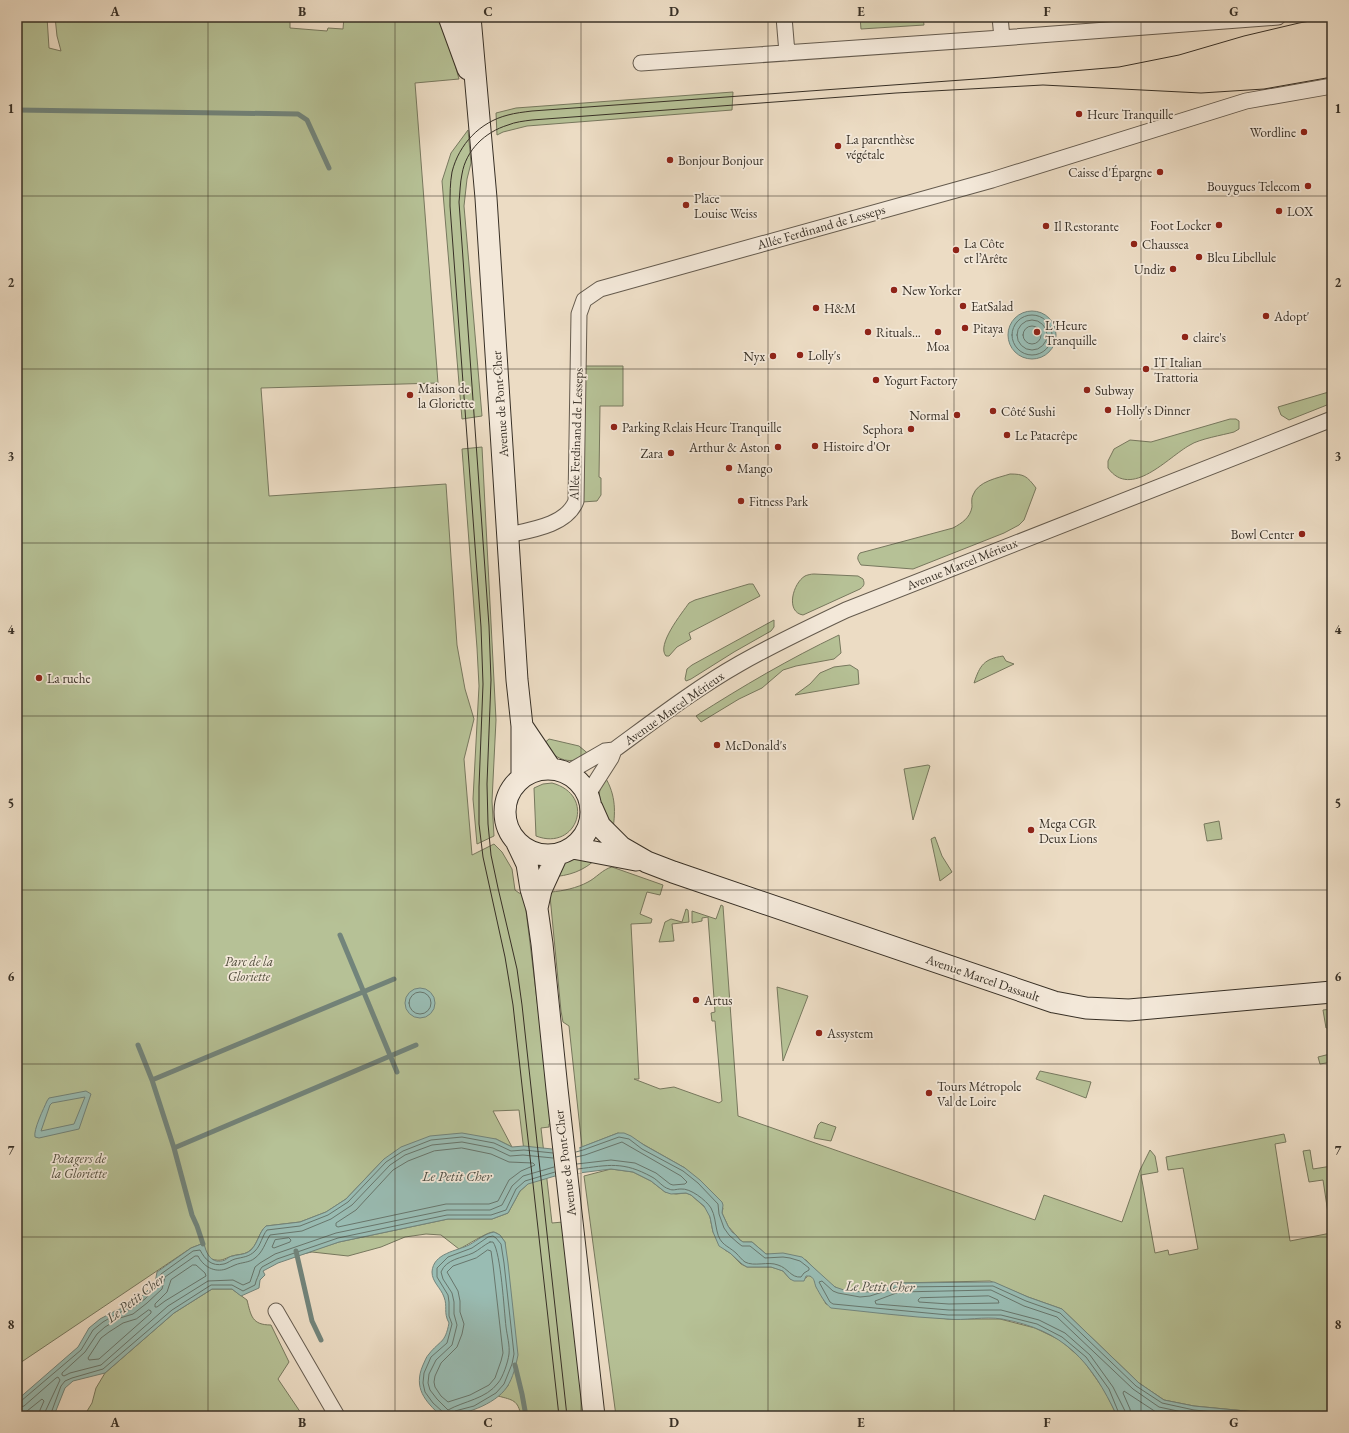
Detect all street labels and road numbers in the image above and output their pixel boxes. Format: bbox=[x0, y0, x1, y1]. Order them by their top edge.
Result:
street label: Allée Ferdinand de Lesseps bbox=[754, 201, 887, 254]
street label: Avenue de Pont-Cher bbox=[488, 349, 512, 459]
street label: Allée Ferdinand de Lesseps bbox=[565, 367, 587, 502]
street label: Avenue Marcel Mérieux bbox=[903, 534, 1020, 594]
street label: Avenue Marcel Mérieux bbox=[620, 667, 728, 749]
street label: Avenue Marcel Dassault bbox=[923, 950, 1042, 1005]
street label: Avenue de Pont-Cher bbox=[550, 1108, 580, 1218]

